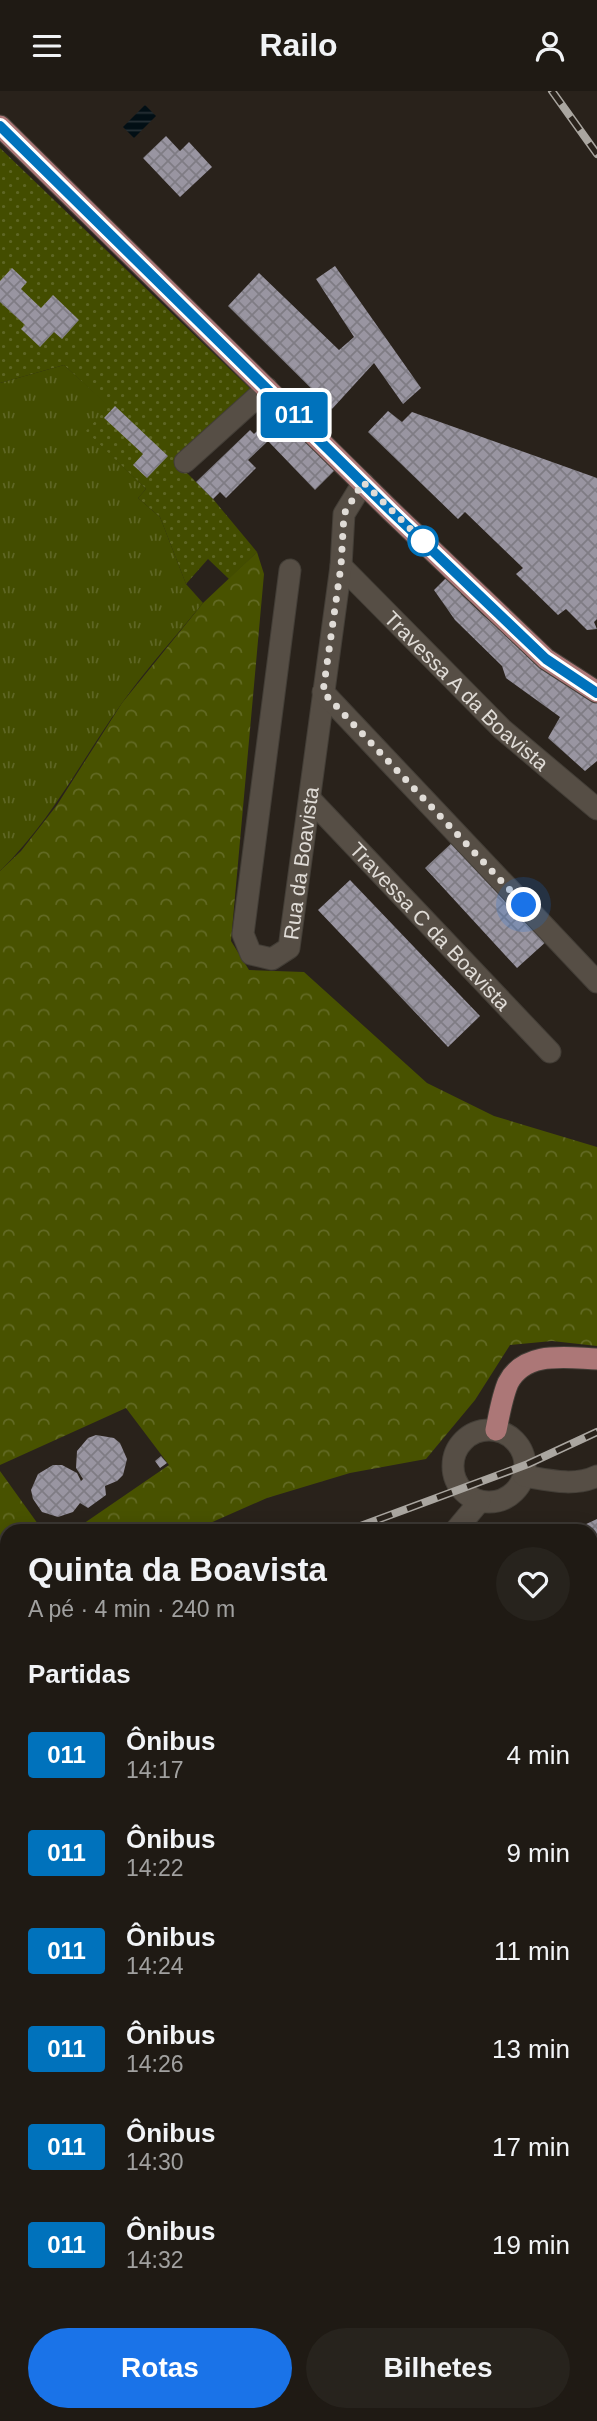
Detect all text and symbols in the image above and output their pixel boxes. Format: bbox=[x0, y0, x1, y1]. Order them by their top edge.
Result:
icon: menu bbox=[28, 27, 66, 65]
text: Railo bbox=[259, 27, 338, 63]
icon: person bbox=[531, 27, 569, 65]
line badge: 011 bbox=[254, 392, 334, 438]
text: 011 bbox=[275, 401, 313, 428]
unlabelled marker bbox=[408, 526, 438, 556]
street label: Travessa A da Boavista bbox=[380, 606, 553, 775]
street label: Rua da Boavista bbox=[279, 785, 322, 941]
street label: Travessa C da Boavista bbox=[346, 837, 515, 1015]
your location bbox=[506, 887, 541, 922]
button: heart bbox=[496, 1547, 570, 1621]
text: Quinta da Boavista bbox=[28, 1551, 327, 1588]
text: A pé · 4 min · 240 m bbox=[28, 1596, 235, 1622]
text: Partidas bbox=[28, 1659, 131, 1689]
text: Ônibus bbox=[126, 1726, 216, 1756]
text: 4 min bbox=[506, 1740, 570, 1770]
text: 011 bbox=[47, 1741, 86, 1768]
text: 14:17 bbox=[126, 1757, 184, 1783]
text: Ônibus bbox=[126, 1824, 216, 1854]
text: 9 min bbox=[506, 1838, 570, 1868]
text: 011 bbox=[47, 1839, 86, 1866]
text: 14:22 bbox=[126, 1855, 184, 1881]
text: Ônibus bbox=[126, 1922, 216, 1952]
text: 11 min bbox=[494, 1936, 570, 1966]
text: 011 bbox=[47, 1937, 86, 1964]
text: 14:24 bbox=[126, 1953, 184, 1979]
text: Ônibus bbox=[126, 2020, 216, 2050]
text: 13 min bbox=[492, 2034, 570, 2064]
text: 011 bbox=[47, 2035, 86, 2062]
text: 14:26 bbox=[126, 2051, 184, 2077]
text: Ônibus bbox=[126, 2118, 216, 2148]
text: 17 min bbox=[492, 2132, 570, 2162]
text: 011 bbox=[47, 2133, 86, 2160]
text: 14:30 bbox=[126, 2149, 184, 2175]
text: Ônibus bbox=[126, 2216, 216, 2246]
text: 19 min bbox=[492, 2230, 570, 2260]
text: 011 bbox=[47, 2231, 86, 2258]
text: 14:32 bbox=[126, 2247, 184, 2273]
button: Rotas bbox=[28, 2328, 292, 2408]
button: Bilhetes bbox=[306, 2328, 570, 2408]

